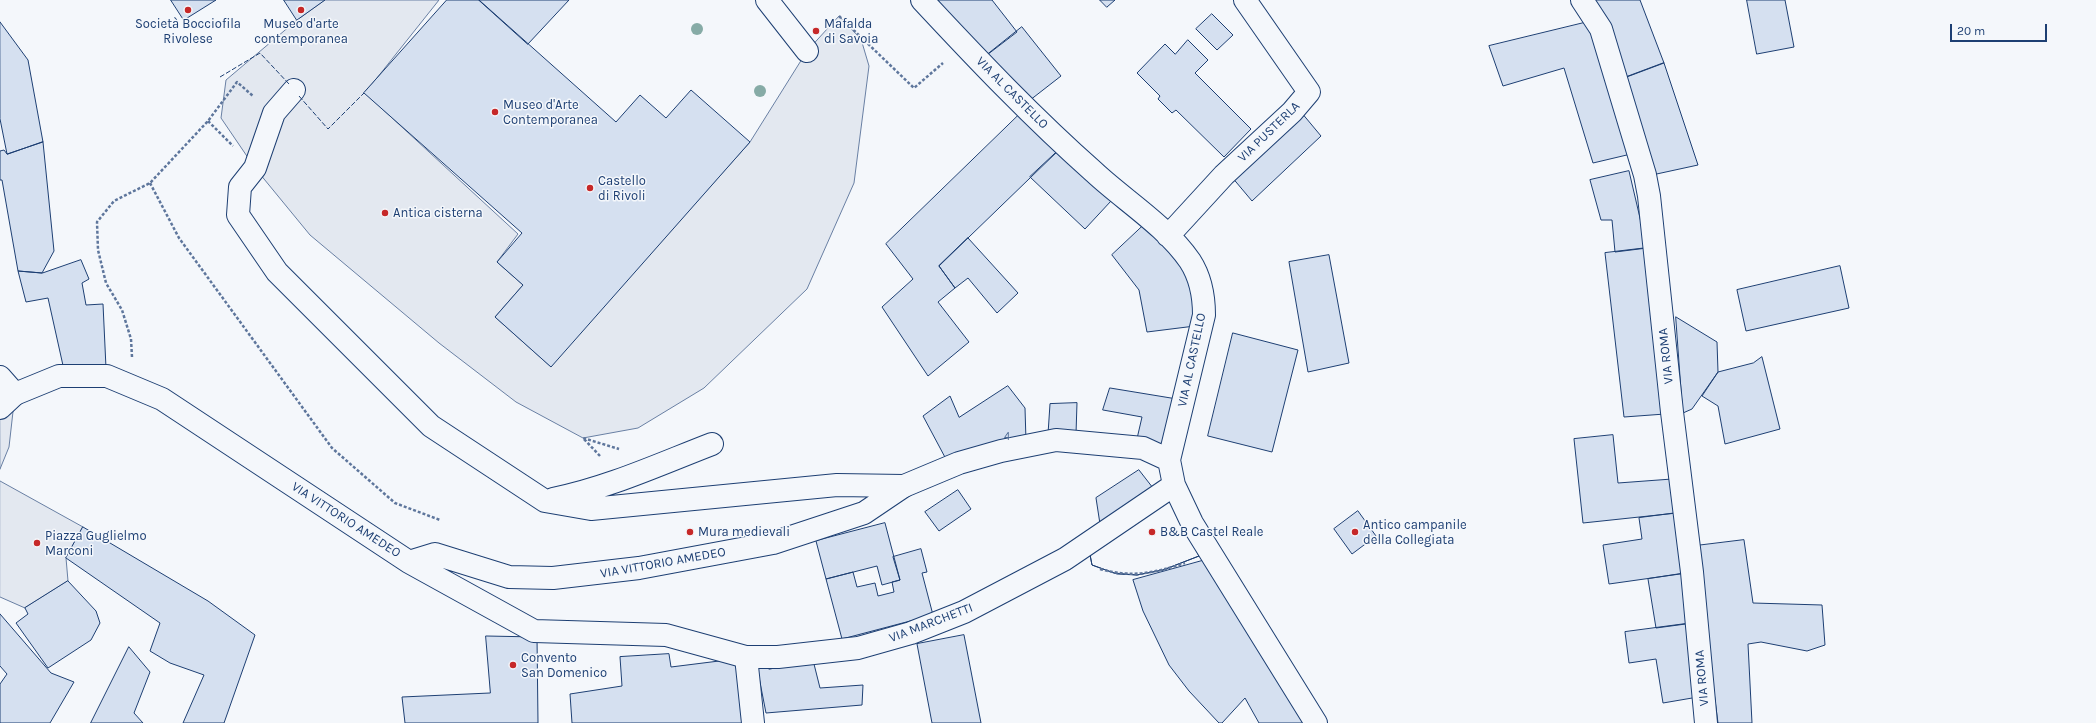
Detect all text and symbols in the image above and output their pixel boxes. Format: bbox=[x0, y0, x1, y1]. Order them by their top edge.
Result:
marker: Società Bocciofila Rivolese bbox=[183, 5, 193, 15]
marker: Museo d'arte contemporanea bbox=[296, 5, 306, 15]
place label: Società Bocciofila Rivolese bbox=[135, 16, 241, 47]
place label: Museo d'arte contemporanea bbox=[254, 16, 348, 47]
place label: Mafalda di Savoia bbox=[824, 16, 878, 47]
scale bar bbox=[1952, 16, 2049, 42]
text: 20 m bbox=[1957, 24, 1985, 38]
marker: Mafalda di Savoia bbox=[811, 26, 821, 36]
street label: VIA AL CASTELLO bbox=[973, 54, 1051, 132]
place label: Museo d'Arte Contemporanea bbox=[503, 97, 598, 128]
street label: VIA PUSTERLA bbox=[1235, 98, 1303, 166]
marker: Museo d'Arte Contemporanea bbox=[490, 107, 500, 117]
place label: Castello di Rivoli bbox=[598, 173, 646, 204]
marker: Castello di Rivoli bbox=[585, 183, 595, 193]
place label: Antica cisterna bbox=[393, 205, 483, 221]
marker: Antica cisterna bbox=[380, 208, 390, 218]
street label: VIA AL CASTELLO bbox=[1174, 312, 1210, 408]
street label: VIA ROMA bbox=[1655, 327, 1677, 385]
house number: 4 bbox=[1004, 430, 1010, 444]
street label: VIA VITTORIO AMEDEO bbox=[288, 479, 404, 561]
place label: Antico campanile della Collegiata bbox=[1363, 517, 1467, 548]
place label: Mura medievali bbox=[698, 524, 790, 540]
place label: B&B Castel Reale bbox=[1160, 524, 1263, 540]
marker: Mura medievali bbox=[685, 527, 695, 537]
marker: B&B Castel Reale bbox=[1147, 527, 1157, 537]
marker: Antico campanile della Collegiata bbox=[1350, 527, 1360, 537]
place label: Piazza Guglielmo Marconi bbox=[45, 528, 146, 559]
marker: Piazza Guglielmo Marconi bbox=[32, 538, 42, 548]
street label: VIA VITTORIO AMEDEO bbox=[599, 544, 727, 582]
street label: VIA MARCHETTI bbox=[887, 600, 975, 646]
street label: VIA ROMA bbox=[1692, 649, 1712, 707]
place label: Convento San Domenico bbox=[521, 650, 607, 681]
marker: Convento San Domenico bbox=[508, 660, 518, 670]

